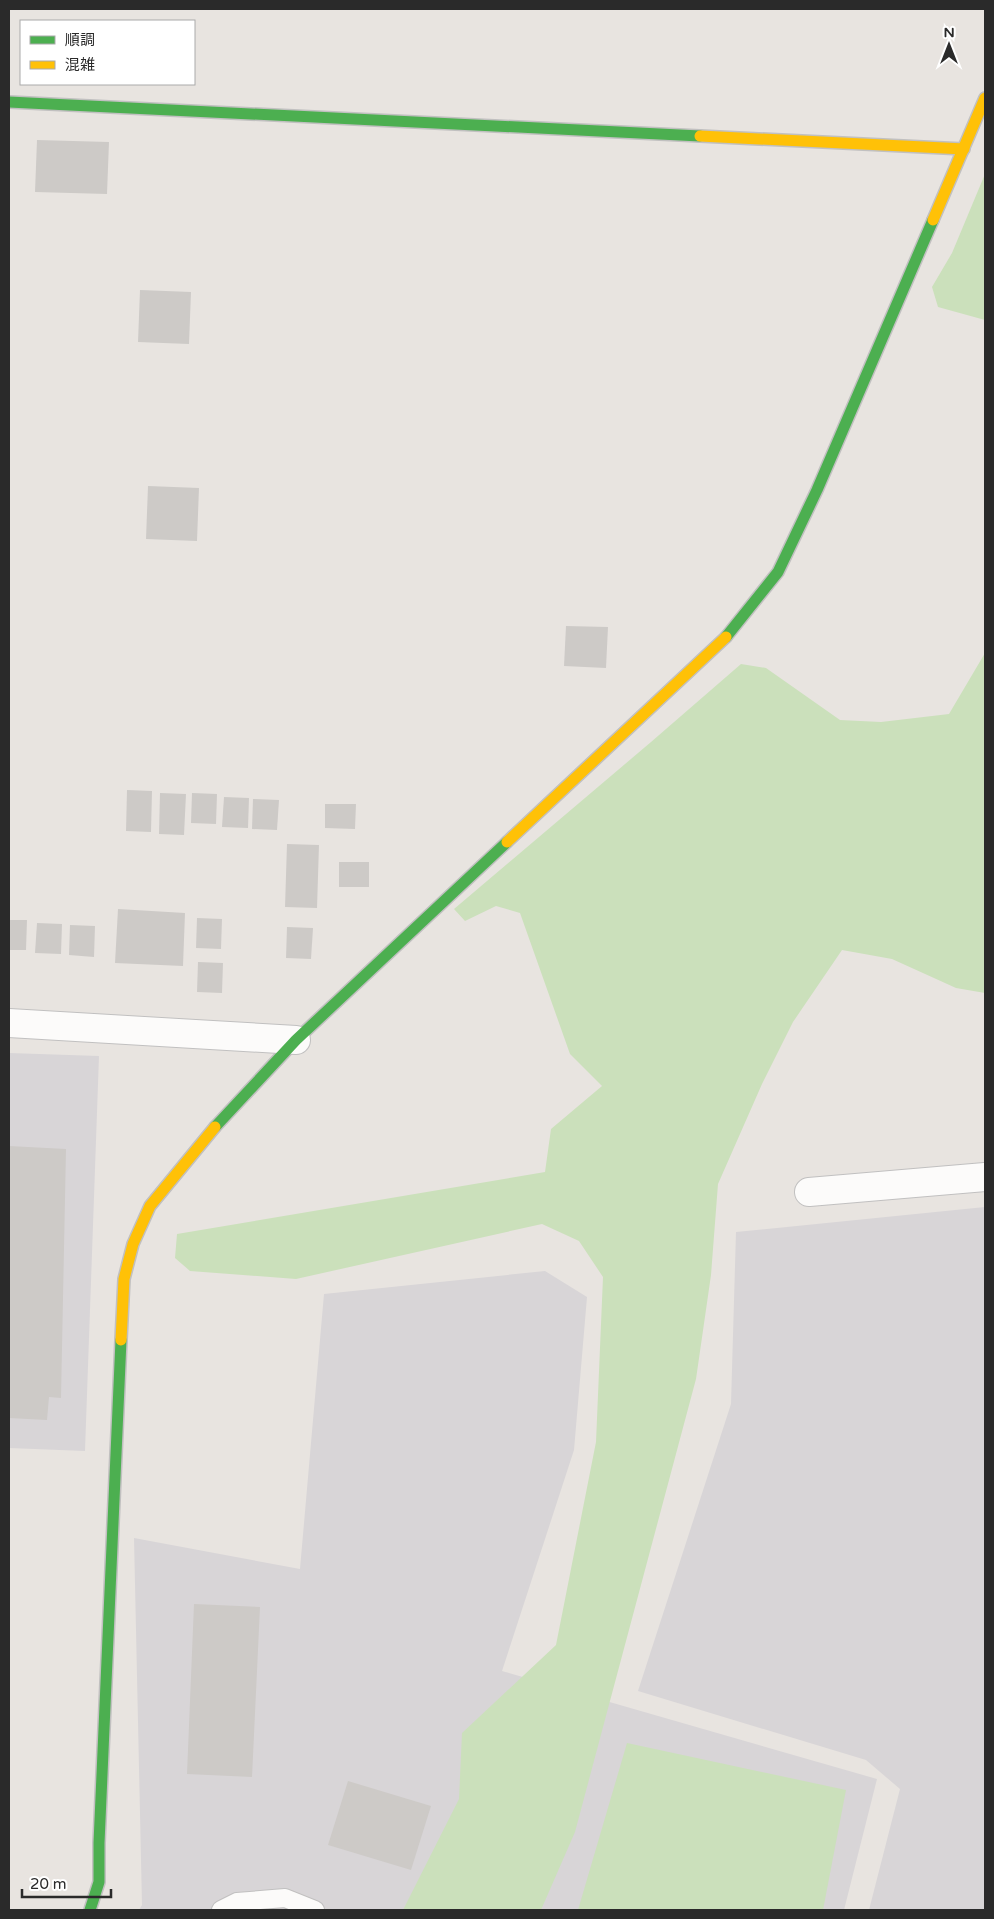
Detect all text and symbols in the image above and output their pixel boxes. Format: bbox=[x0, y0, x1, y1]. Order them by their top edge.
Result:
legend bbox=[20, 20, 195, 85]
north arrow bbox=[924, 20, 974, 70]
text: N bbox=[943, 24, 955, 41]
text: 順調 bbox=[65, 31, 95, 49]
text: 混雑 bbox=[65, 56, 95, 74]
scale bar bbox=[22, 1866, 111, 1898]
text: 20 m bbox=[30, 1875, 67, 1893]

